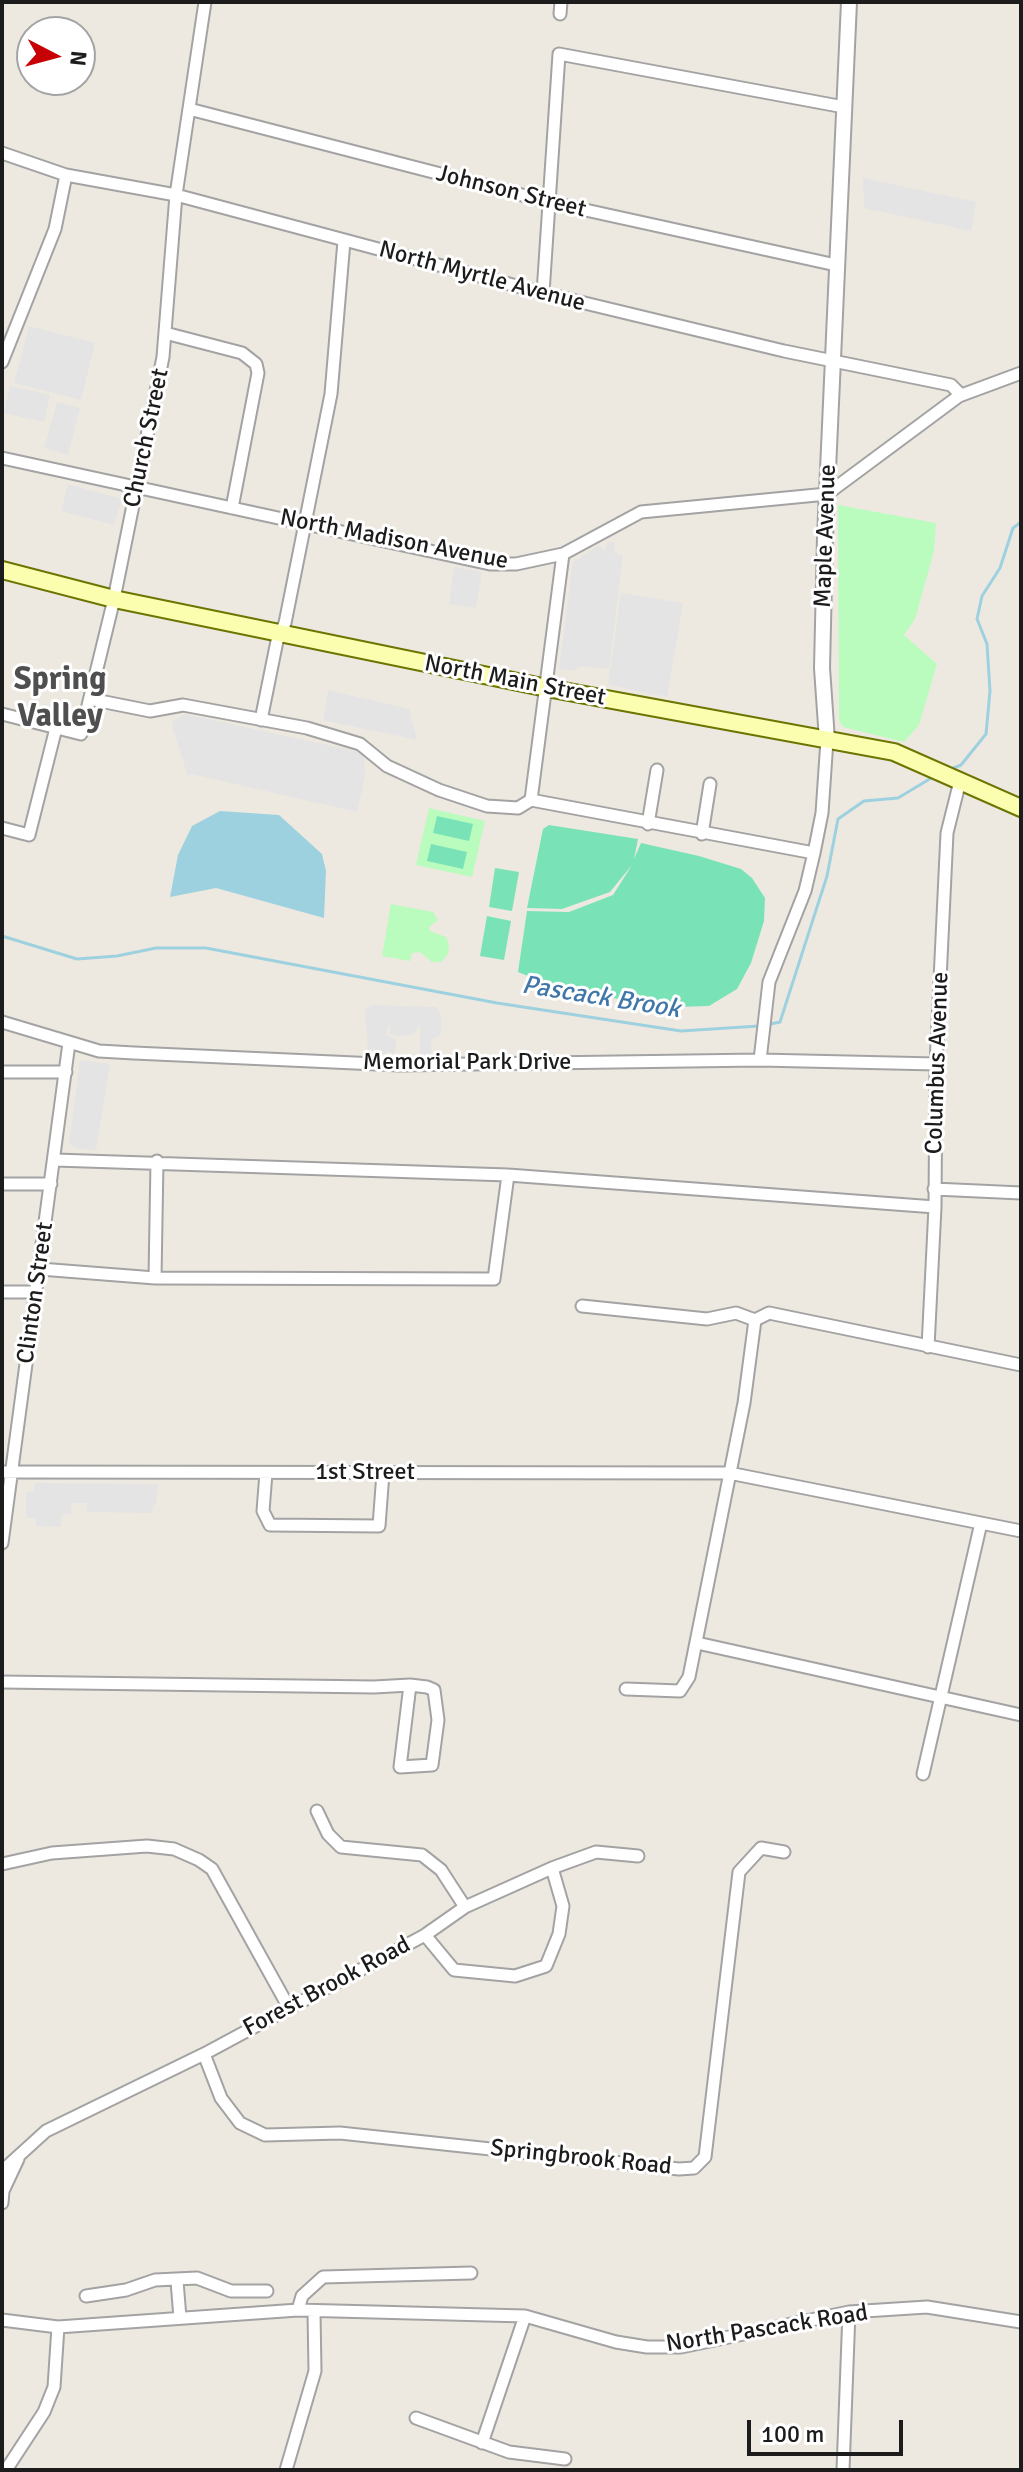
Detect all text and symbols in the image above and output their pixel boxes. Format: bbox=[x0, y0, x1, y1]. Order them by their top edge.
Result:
north arrow bbox=[16, 16, 96, 96]
text: N bbox=[64, 49, 93, 67]
street label: Johnson Street bbox=[433, 159, 589, 225]
street label: North Myrtle Avenue bbox=[376, 236, 588, 318]
street label: Church Street bbox=[118, 366, 176, 510]
street label: Maple Avenue bbox=[809, 464, 843, 608]
street label: North Madison Avenue bbox=[277, 504, 511, 576]
street label: North Main Street bbox=[422, 649, 608, 713]
district label: Spring Valley bbox=[14, 662, 106, 737]
water label: Pascack Brook bbox=[520, 970, 682, 1026]
street label: Columbus Avenue bbox=[920, 971, 956, 1155]
street label: Memorial Park Drive bbox=[363, 1049, 571, 1077]
street label: Clinton Street bbox=[12, 1220, 60, 1366]
street label: 1st Street bbox=[315, 1459, 415, 1487]
street label: Forest Brook Road bbox=[239, 1931, 415, 2043]
street label: Springbrook Road bbox=[489, 2134, 673, 2182]
street label: North Pascack Road bbox=[664, 2299, 870, 2359]
scale bar bbox=[751, 2404, 907, 2454]
text: 100 m bbox=[761, 2419, 824, 2449]

